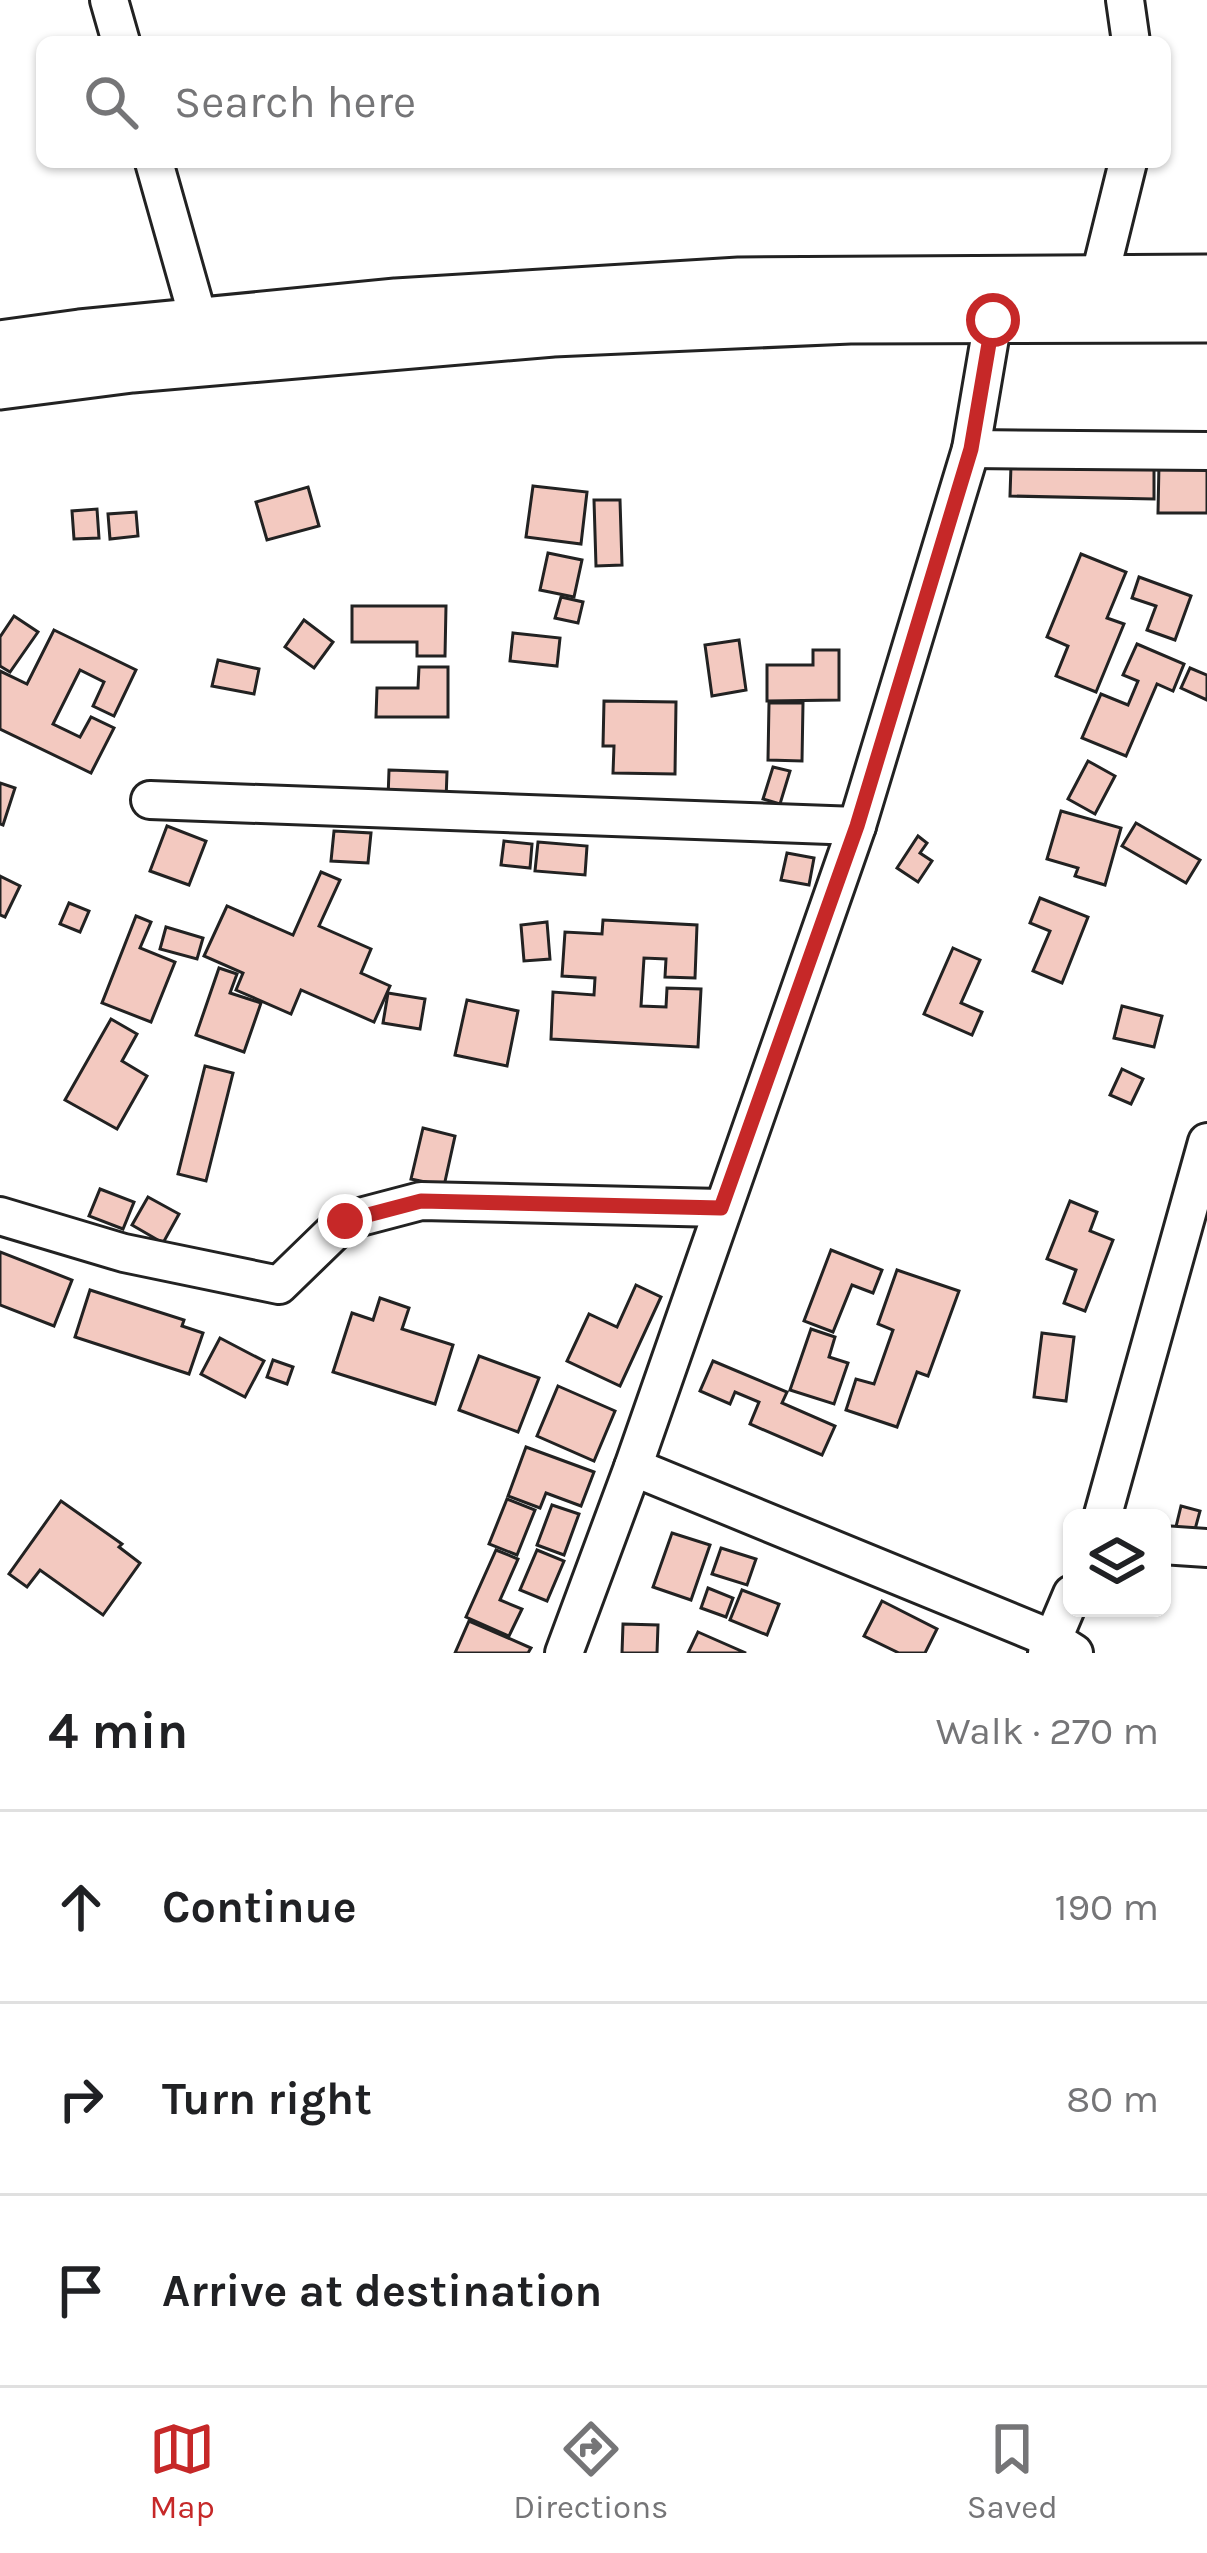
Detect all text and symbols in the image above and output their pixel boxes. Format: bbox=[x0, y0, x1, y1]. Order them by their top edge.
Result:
search box bbox=[36, 36, 1171, 168]
icon: search bbox=[78, 69, 144, 135]
text: Search here bbox=[174, 76, 416, 128]
route start bbox=[966, 293, 1020, 347]
route end bbox=[318, 1194, 372, 1248]
map controls bbox=[1063, 1509, 1171, 1617]
button: layers bbox=[1063, 1509, 1171, 1617]
text: 4 min bbox=[48, 1701, 188, 1761]
text: Walk · 270 m bbox=[936, 1708, 1159, 1754]
icon: ahead bbox=[48, 1874, 114, 1940]
text: Continue bbox=[162, 1881, 357, 1933]
text: 190 m bbox=[1055, 1884, 1159, 1930]
icon: right bbox=[48, 2066, 114, 2132]
text: Turn right bbox=[162, 2073, 372, 2125]
text: 80 m bbox=[1066, 2076, 1159, 2122]
icon: arrive bbox=[48, 2258, 114, 2324]
text: Arrive at destination bbox=[162, 2265, 602, 2317]
tab: Map bbox=[149, 2416, 215, 2526]
tab: Directions bbox=[513, 2416, 668, 2526]
tab: Saved bbox=[967, 2416, 1058, 2526]

